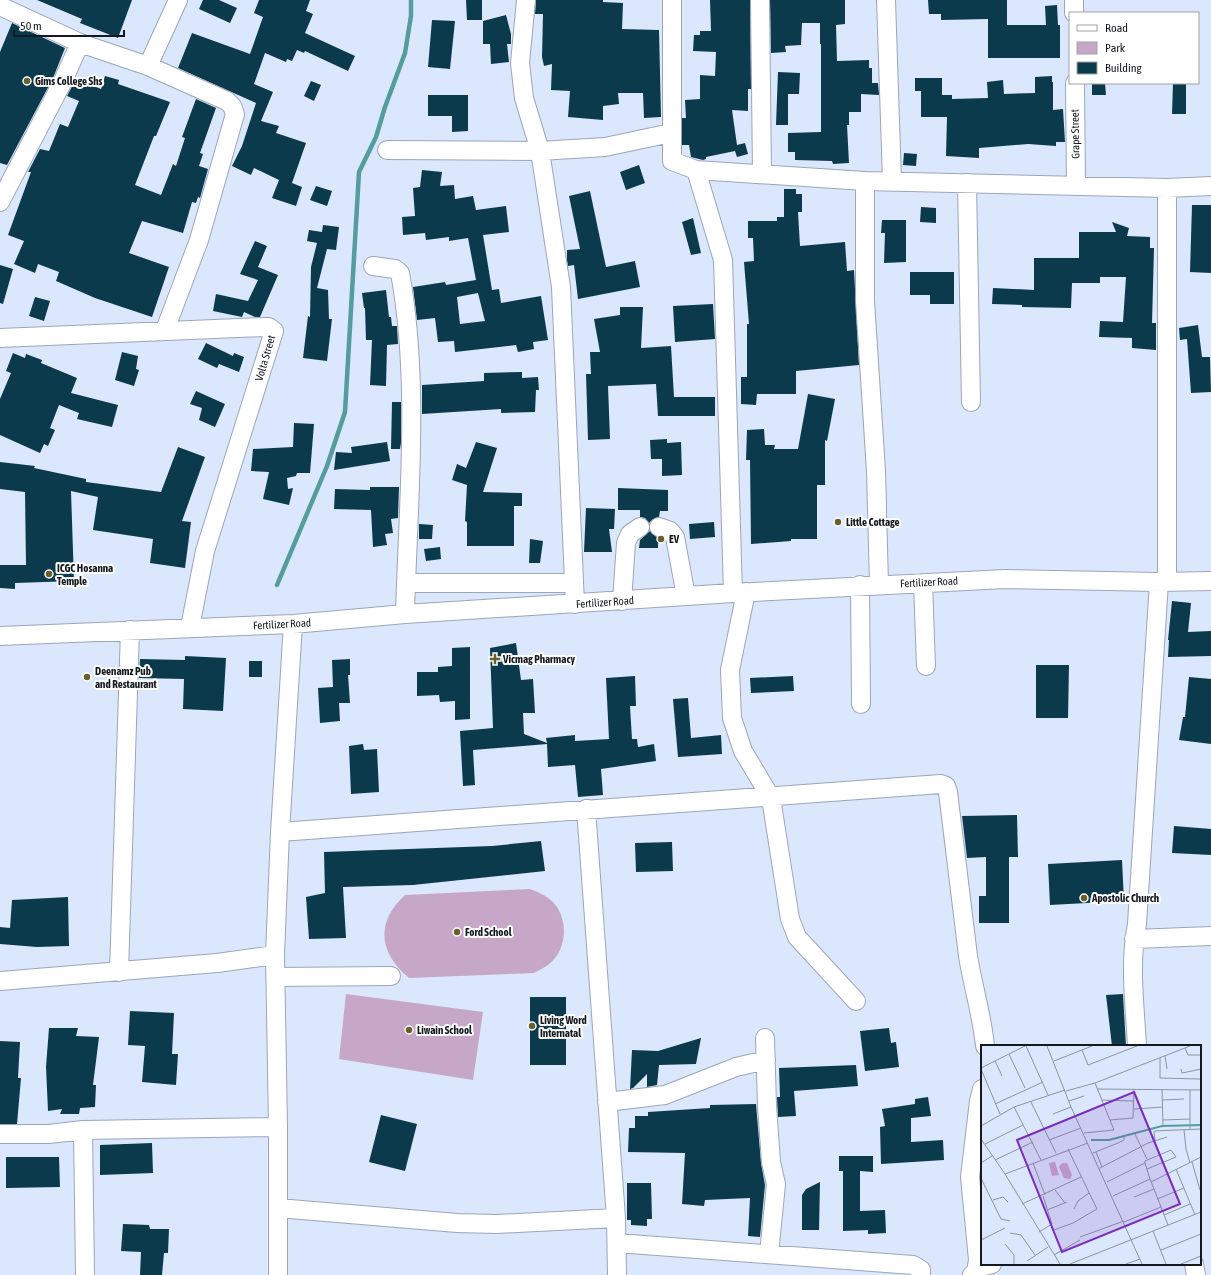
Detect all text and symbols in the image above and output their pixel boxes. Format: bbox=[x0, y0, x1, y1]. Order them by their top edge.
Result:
scale bar bbox=[14, 12, 124, 38]
legend bbox=[1069, 12, 1199, 84]
text: 50 m bbox=[20, 19, 42, 33]
text: Road bbox=[1105, 21, 1128, 35]
text: Park bbox=[1105, 41, 1126, 55]
text: Building bbox=[1105, 61, 1143, 75]
place label: Gims College Shs bbox=[35, 75, 102, 87]
marker: Gims College Shs bbox=[22, 76, 32, 86]
street label: Grape Street bbox=[1069, 109, 1081, 159]
street label: Volta Street bbox=[253, 334, 277, 382]
place label: Little Cottage bbox=[846, 516, 900, 528]
marker: Little Cottage bbox=[833, 517, 843, 527]
place label: EV bbox=[669, 533, 680, 545]
marker: EV bbox=[656, 534, 666, 544]
place label: ICGC Hosanna Temple bbox=[57, 562, 113, 587]
marker: ICGC Hosanna Temple bbox=[44, 569, 54, 579]
street label: Fertilizer Road bbox=[900, 574, 958, 590]
street label: Fertilizer Road bbox=[576, 594, 634, 610]
street label: Fertilizer Road bbox=[253, 616, 311, 632]
place label: Vicmag Pharmacy bbox=[502, 653, 575, 665]
marker: Vicmag Pharmacy bbox=[490, 654, 500, 664]
place label: Deenamz Pub and Restaurant bbox=[95, 665, 158, 690]
marker: Deenamz Pub and Restaurant bbox=[82, 672, 92, 682]
place label: Apostolic Church bbox=[1091, 892, 1159, 904]
marker: Apostolic Church bbox=[1079, 893, 1089, 903]
place label: Ford School bbox=[465, 926, 513, 938]
marker: Ford School bbox=[452, 927, 462, 937]
place label: Living Word Internatal bbox=[540, 1014, 587, 1039]
marker: Living Word Internatal bbox=[527, 1021, 537, 1031]
place label: Liwain School bbox=[417, 1024, 473, 1036]
marker: Liwain School bbox=[404, 1025, 414, 1035]
inset map bbox=[981, 1045, 1201, 1265]

